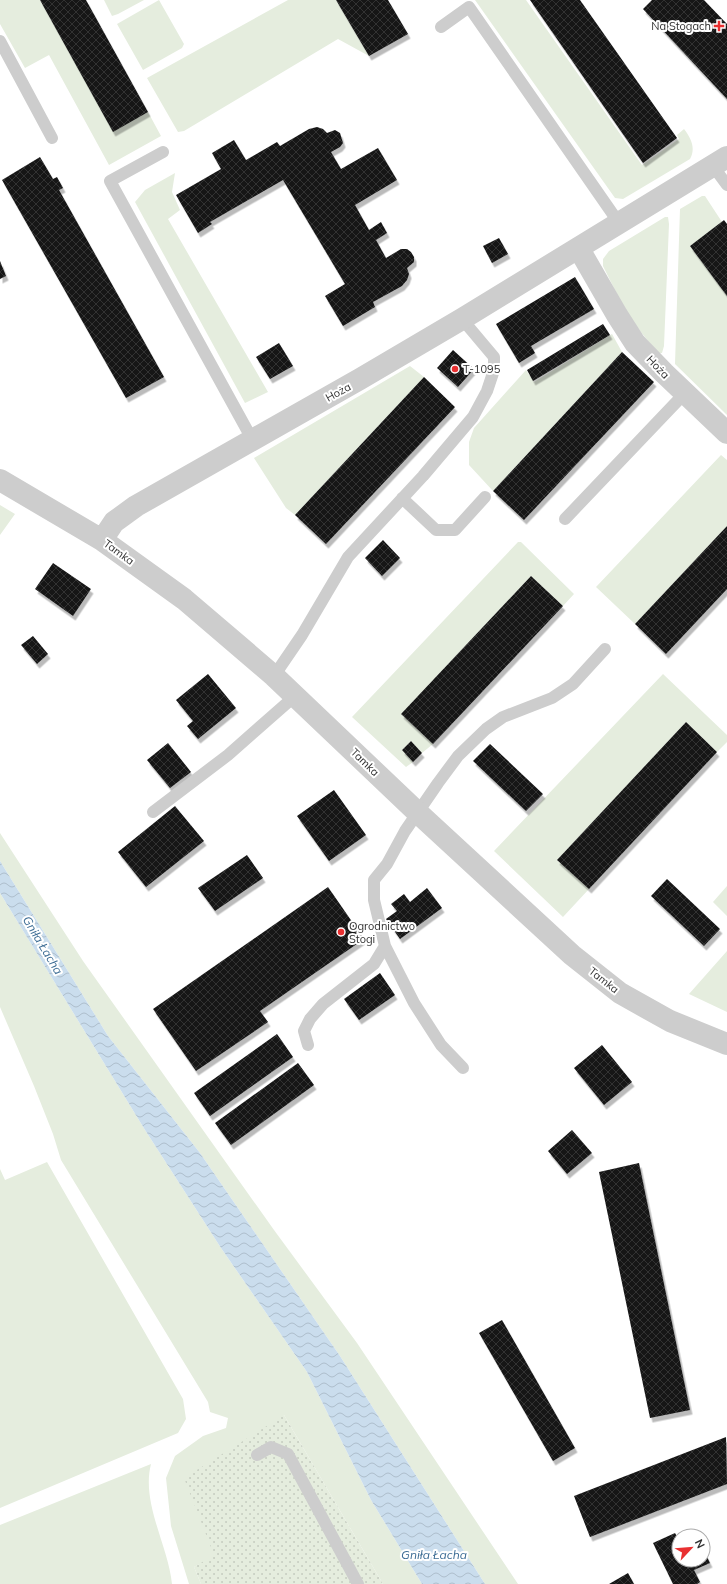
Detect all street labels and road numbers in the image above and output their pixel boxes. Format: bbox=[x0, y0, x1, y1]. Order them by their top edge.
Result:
street label: Hoża bbox=[644, 352, 672, 382]
street label: Hoża bbox=[323, 379, 353, 405]
street label: Tamka bbox=[101, 536, 137, 568]
street label: Tamka bbox=[348, 745, 382, 779]
street label: Tamka bbox=[586, 964, 622, 996]

